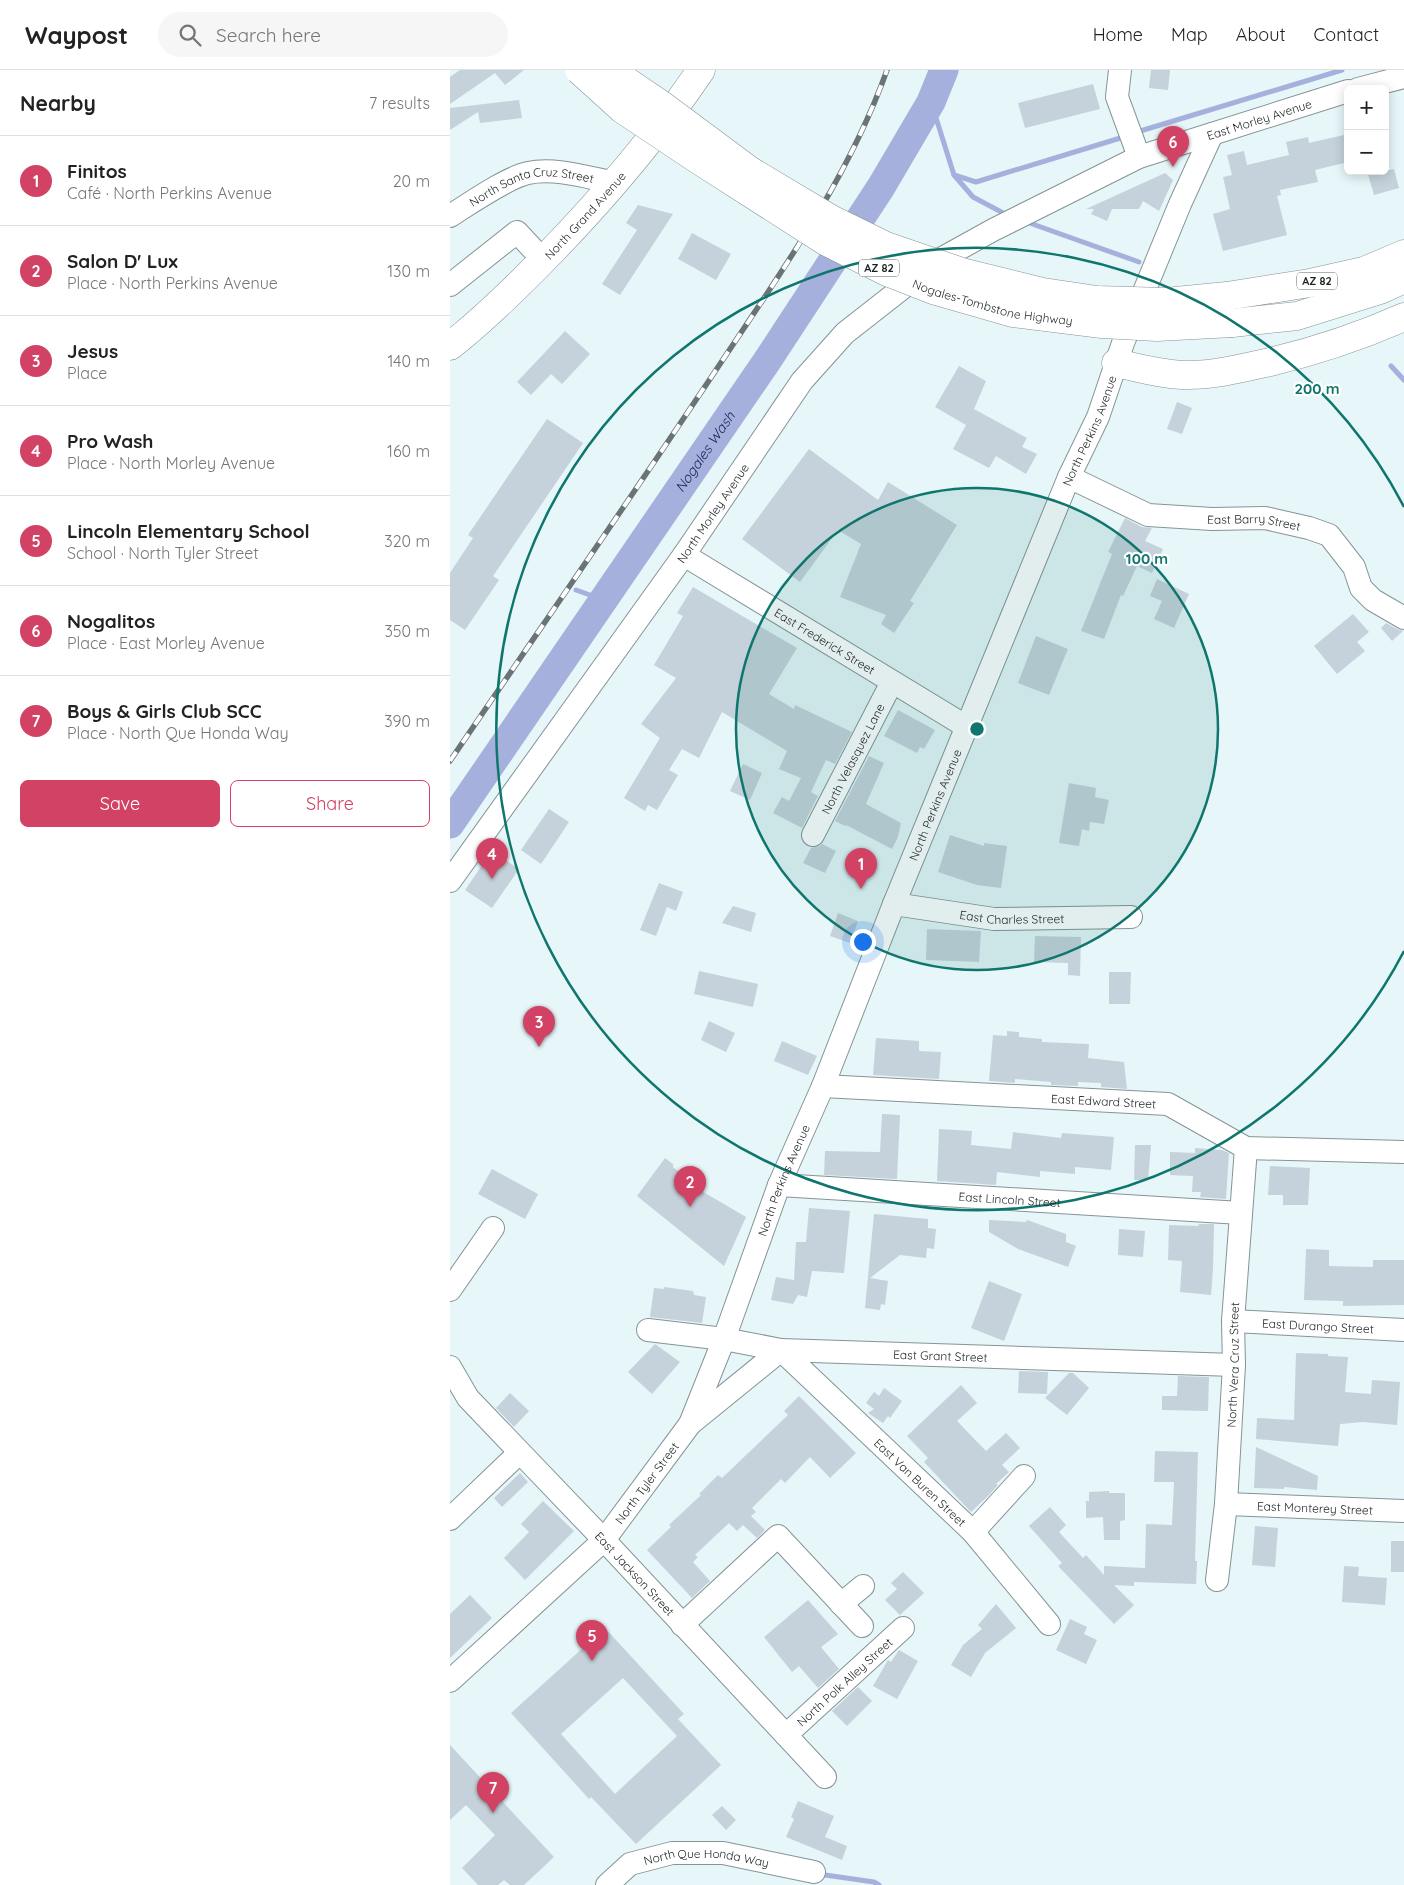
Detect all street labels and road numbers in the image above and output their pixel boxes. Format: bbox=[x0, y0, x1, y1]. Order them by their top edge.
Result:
street label: East Morley Avenue bbox=[1205, 95, 1314, 143]
street label: North Santa Cruz Street bbox=[466, 164, 595, 209]
street label: North Grand Avenue bbox=[541, 168, 629, 262]
road number: AZ 82 bbox=[859, 260, 899, 277]
road number: AZ 82 bbox=[1297, 272, 1337, 290]
street label: Nogales-Tombstone Highway bbox=[911, 275, 1074, 328]
street label: North Perkins Avenue bbox=[1059, 373, 1119, 488]
street label: North Morley Avenue bbox=[673, 460, 752, 566]
street label: East Barry Street bbox=[1207, 510, 1302, 533]
street label: East Frederick Street bbox=[772, 604, 878, 677]
street label: North Velasquez Lane bbox=[818, 701, 887, 816]
street label: North Perkins Avenue bbox=[905, 747, 964, 863]
street label: East Charles Street bbox=[959, 906, 1064, 927]
street label: East Edward Street bbox=[1051, 1090, 1157, 1111]
street label: North Perkins Avenue bbox=[754, 1122, 813, 1238]
street label: East Lincoln Street bbox=[958, 1188, 1061, 1210]
street label: North Vera Cruz Street bbox=[1223, 1302, 1242, 1428]
street label: East Durango Street bbox=[1262, 1315, 1374, 1336]
street label: East Grant Street bbox=[893, 1346, 988, 1364]
street label: East Van Buren Street bbox=[871, 1435, 970, 1529]
street label: North Tyler Street bbox=[611, 1439, 682, 1527]
street label: East Monterey Street bbox=[1257, 1498, 1373, 1517]
street label: East Jackson Street bbox=[592, 1528, 678, 1619]
street label: North Polk Alley Street bbox=[793, 1634, 895, 1729]
street label: North Que Honda Way bbox=[642, 1845, 771, 1870]

